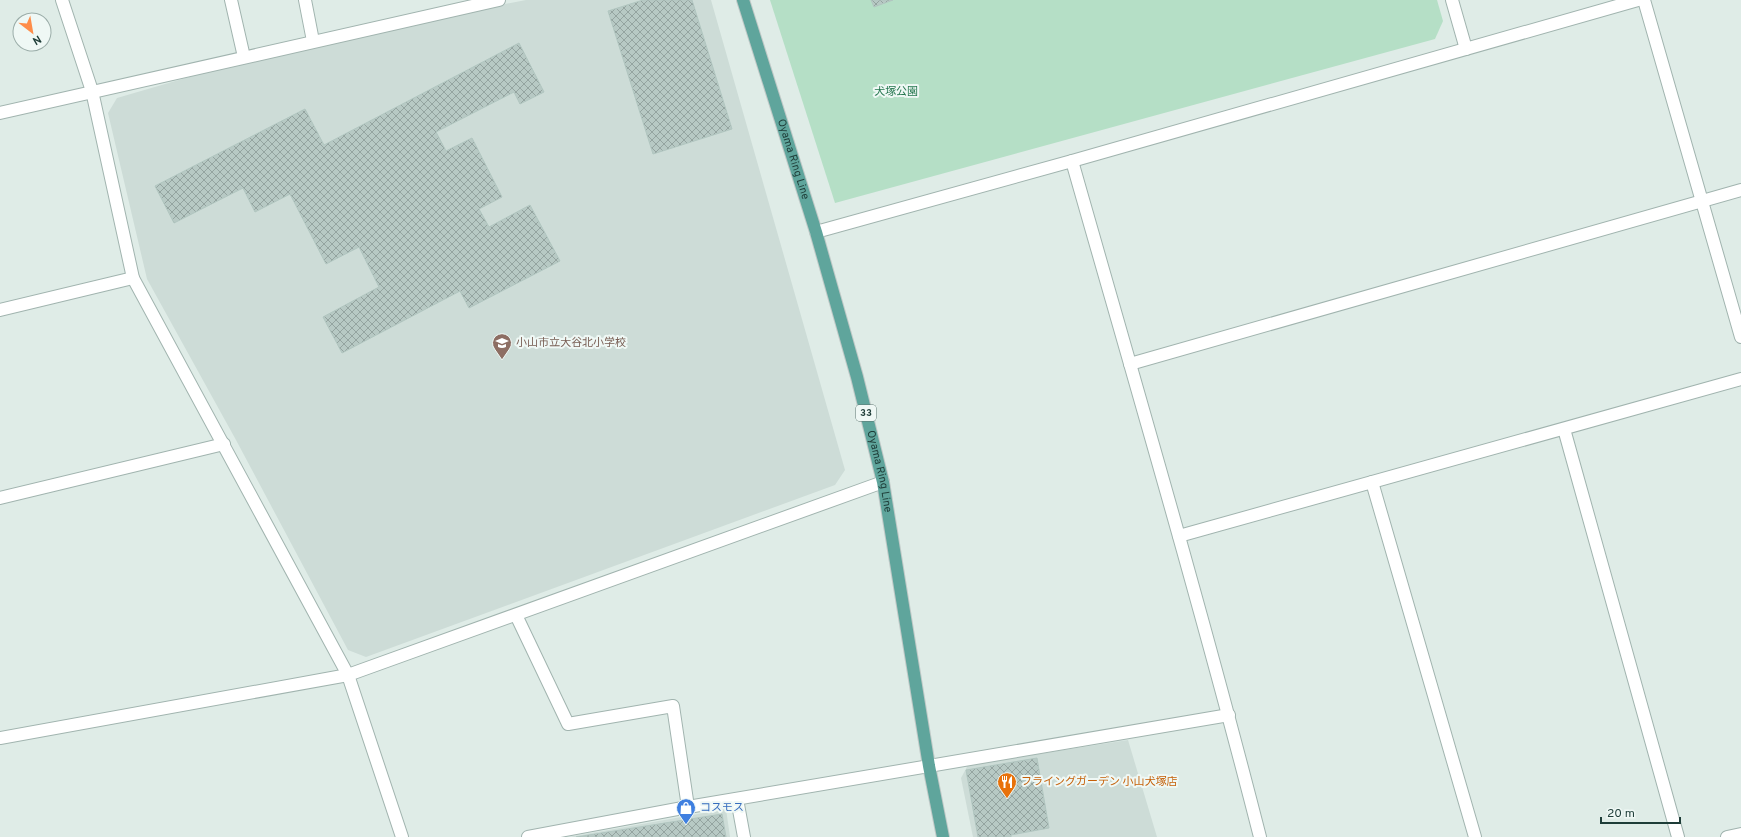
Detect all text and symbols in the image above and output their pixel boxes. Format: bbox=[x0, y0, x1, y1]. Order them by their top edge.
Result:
north arrow bbox=[12, 12, 52, 52]
text: N bbox=[30, 32, 44, 48]
park label: 犬塚公園 bbox=[874, 85, 918, 99]
street label: Oyama Ring Line bbox=[774, 117, 812, 201]
school or university icon: 小山市立大谷北小学校 bbox=[491, 332, 513, 360]
place label: 小山市立大谷北小学校 bbox=[516, 336, 626, 350]
road number: 33 bbox=[856, 405, 876, 421]
street label: Oyama Ring Line bbox=[863, 429, 895, 514]
restaurant icon: フライングガーデン 小山犬塚店 bbox=[996, 771, 1018, 799]
place label: フライングガーデン 小山犬塚店 bbox=[1021, 775, 1178, 789]
shop icon: コスモス bbox=[675, 797, 697, 825]
scale bar bbox=[1601, 799, 1680, 825]
place label: コスモス bbox=[700, 801, 744, 815]
text: 20 m bbox=[1607, 806, 1635, 822]

